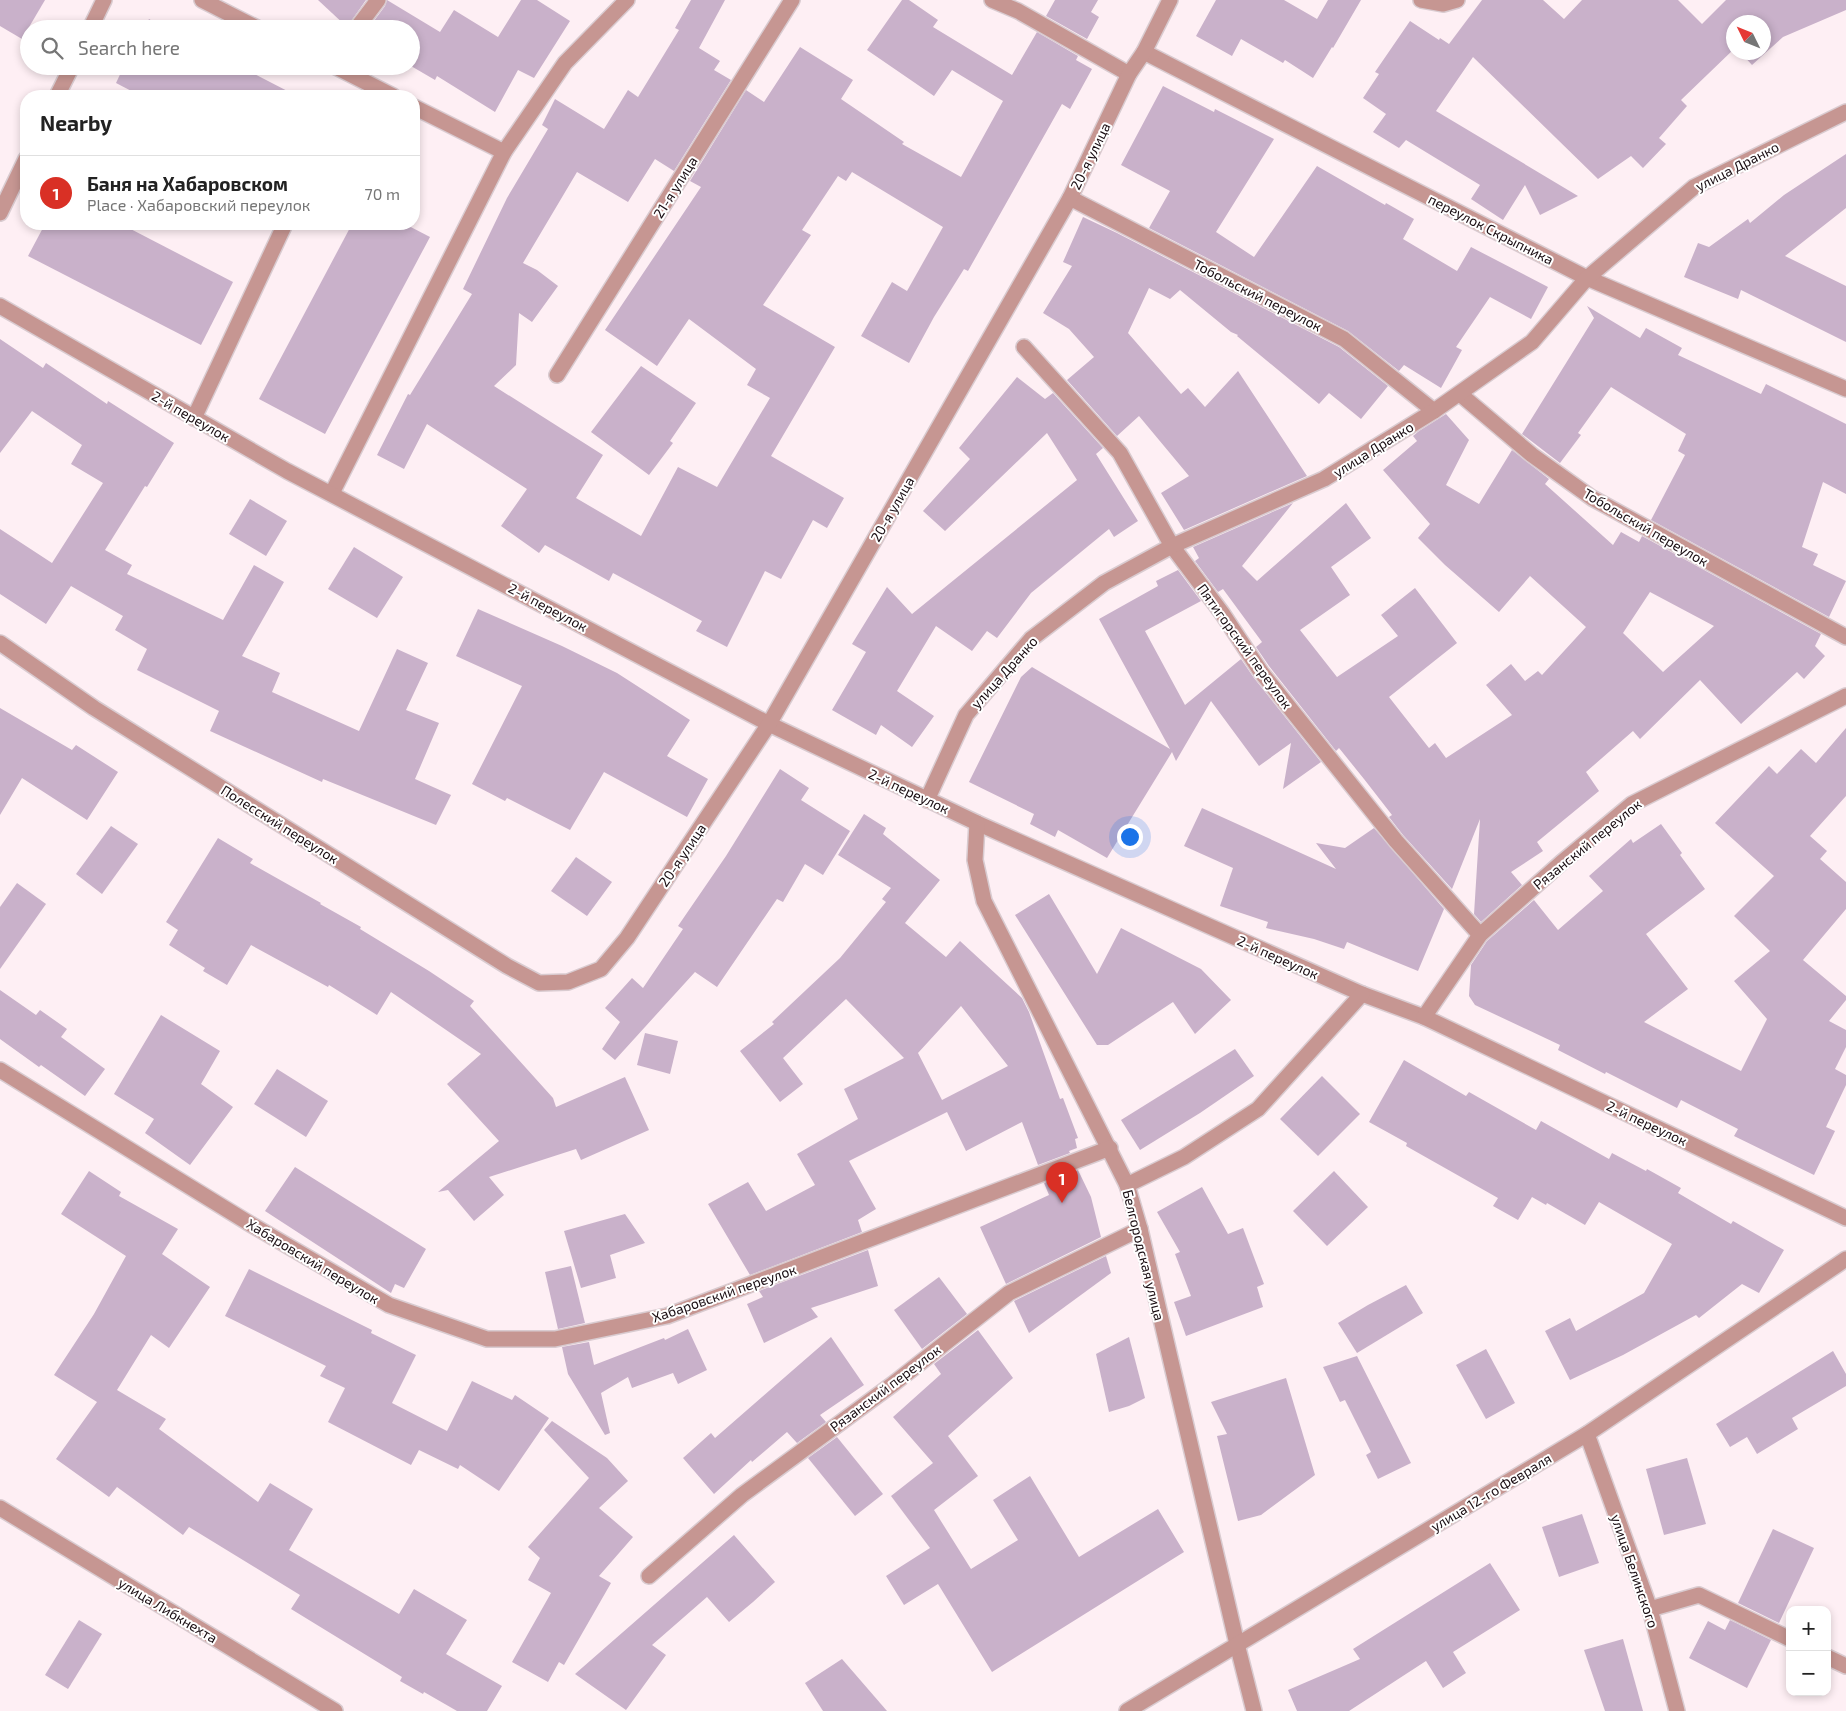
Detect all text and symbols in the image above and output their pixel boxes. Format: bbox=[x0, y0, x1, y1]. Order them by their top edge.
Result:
north arrow bbox=[1726, 15, 1771, 60]
search box bbox=[20, 20, 420, 75]
icon: search bbox=[38, 34, 66, 62]
text: Search here bbox=[78, 36, 180, 59]
text: Nearby bbox=[40, 110, 112, 135]
street label: 20-я улица bbox=[1066, 120, 1114, 192]
street label: улица Дранко bbox=[1692, 138, 1782, 194]
street label: 21-я улица bbox=[649, 153, 701, 221]
text: Баня на Хабаровском bbox=[87, 172, 288, 195]
text: 1 bbox=[53, 184, 59, 203]
text: 70 m bbox=[365, 184, 400, 203]
street label: переулок Скрыпника bbox=[1426, 190, 1556, 268]
text: Place · Хабаровский переулок bbox=[87, 195, 310, 214]
street label: Тобольский переулок bbox=[1191, 255, 1325, 335]
street label: 2-й переулок bbox=[149, 387, 233, 445]
street label: улица Дранко bbox=[1330, 418, 1416, 480]
street label: 20-я улица bbox=[867, 473, 917, 545]
street label: Тобольский переулок bbox=[1581, 484, 1712, 570]
street label: 2-й переулок bbox=[506, 579, 591, 635]
street label: Пятигорский переулок bbox=[1194, 580, 1296, 712]
street label: улица Дранко bbox=[967, 632, 1041, 712]
street label: 2-й переулок bbox=[866, 765, 953, 817]
street label: Полесский переулок bbox=[218, 781, 342, 867]
street label: Рязанский переулок bbox=[1529, 795, 1645, 893]
street label: 20-я улица bbox=[655, 820, 709, 890]
your location bbox=[1117, 824, 1143, 850]
street label: 2-й переулок bbox=[1235, 932, 1322, 983]
street label: 2-й переулок bbox=[1604, 1097, 1691, 1149]
pin: 1 bbox=[1046, 1162, 1078, 1203]
street label: Белгородская улица bbox=[1120, 1188, 1168, 1322]
street label: Хабаровский переулок bbox=[244, 1215, 383, 1308]
street label: Хабаровский переулок bbox=[650, 1260, 799, 1326]
street label: Рязанский переулок bbox=[826, 1341, 944, 1435]
street label: улица 12-го Февраля bbox=[1428, 1449, 1554, 1535]
street label: улица Белинского bbox=[1608, 1512, 1662, 1630]
street label: улица Либкнехта bbox=[115, 1574, 221, 1646]
map controls bbox=[1786, 1606, 1831, 1696]
button: + bbox=[1786, 1606, 1831, 1651]
button: − bbox=[1786, 1651, 1831, 1696]

